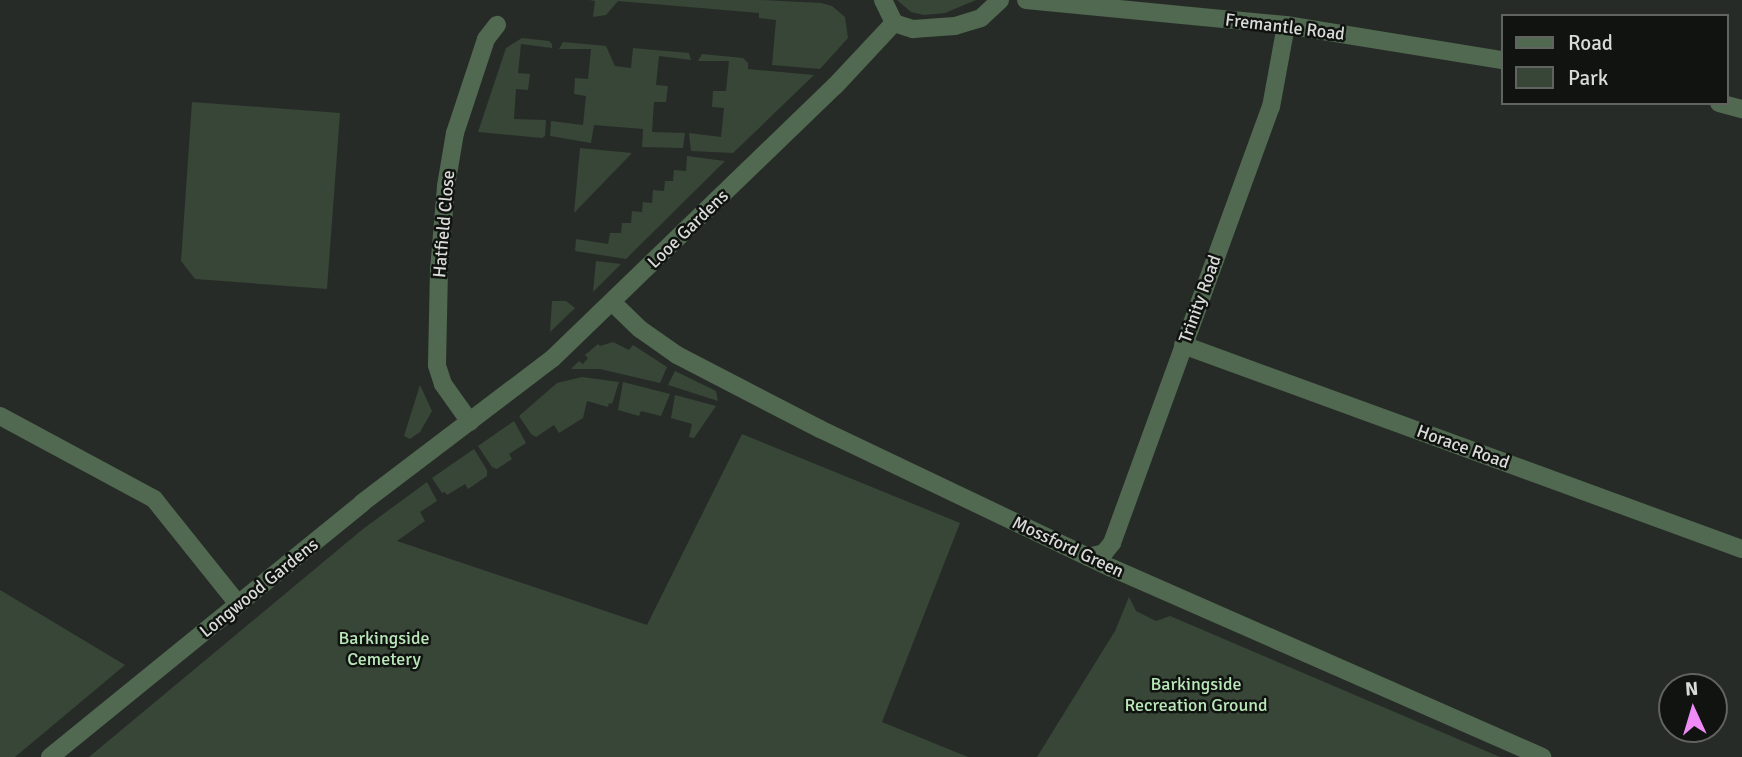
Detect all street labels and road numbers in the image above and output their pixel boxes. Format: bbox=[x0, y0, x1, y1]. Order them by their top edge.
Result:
street label: Fremantle Road bbox=[1224, 9, 1346, 45]
street label: Hatfield Close bbox=[429, 169, 459, 279]
street label: Looe Gardens bbox=[643, 185, 733, 273]
street label: Trinity Road bbox=[1174, 252, 1226, 346]
street label: Horace Road bbox=[1414, 420, 1512, 474]
street label: Mossford Green bbox=[1009, 512, 1127, 582]
street label: Longwood Gardens bbox=[195, 534, 323, 642]

